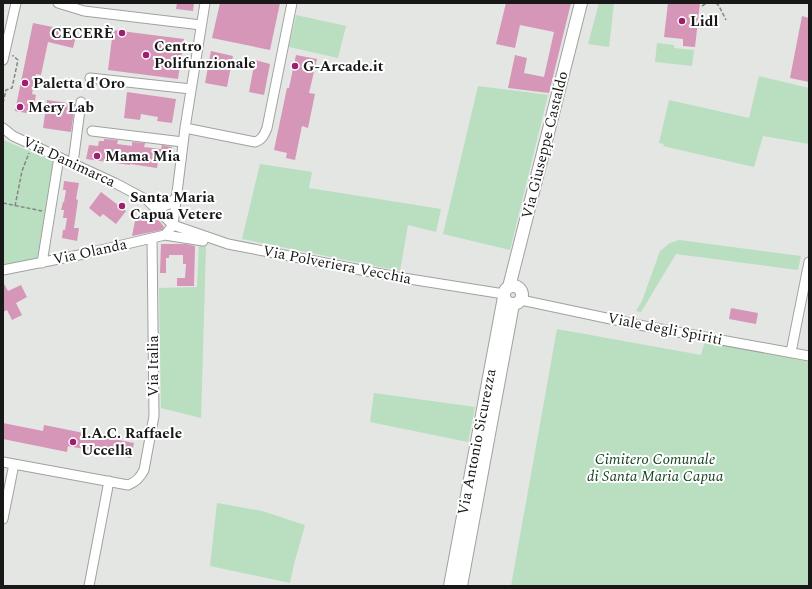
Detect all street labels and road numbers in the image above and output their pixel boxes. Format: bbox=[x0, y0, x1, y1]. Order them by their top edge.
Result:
street label: Via Giuseppe Castaldo bbox=[516, 69, 574, 221]
street label: Via Danimarca bbox=[19, 130, 120, 194]
street label: Via Olanda bbox=[51, 233, 130, 271]
street label: Via Polveriera Vecchia bbox=[261, 239, 414, 291]
street label: Viale degli Spiriti bbox=[605, 307, 725, 351]
street label: Via Italia bbox=[142, 334, 165, 397]
street label: Via Antonio Sicurezza bbox=[452, 366, 503, 517]

